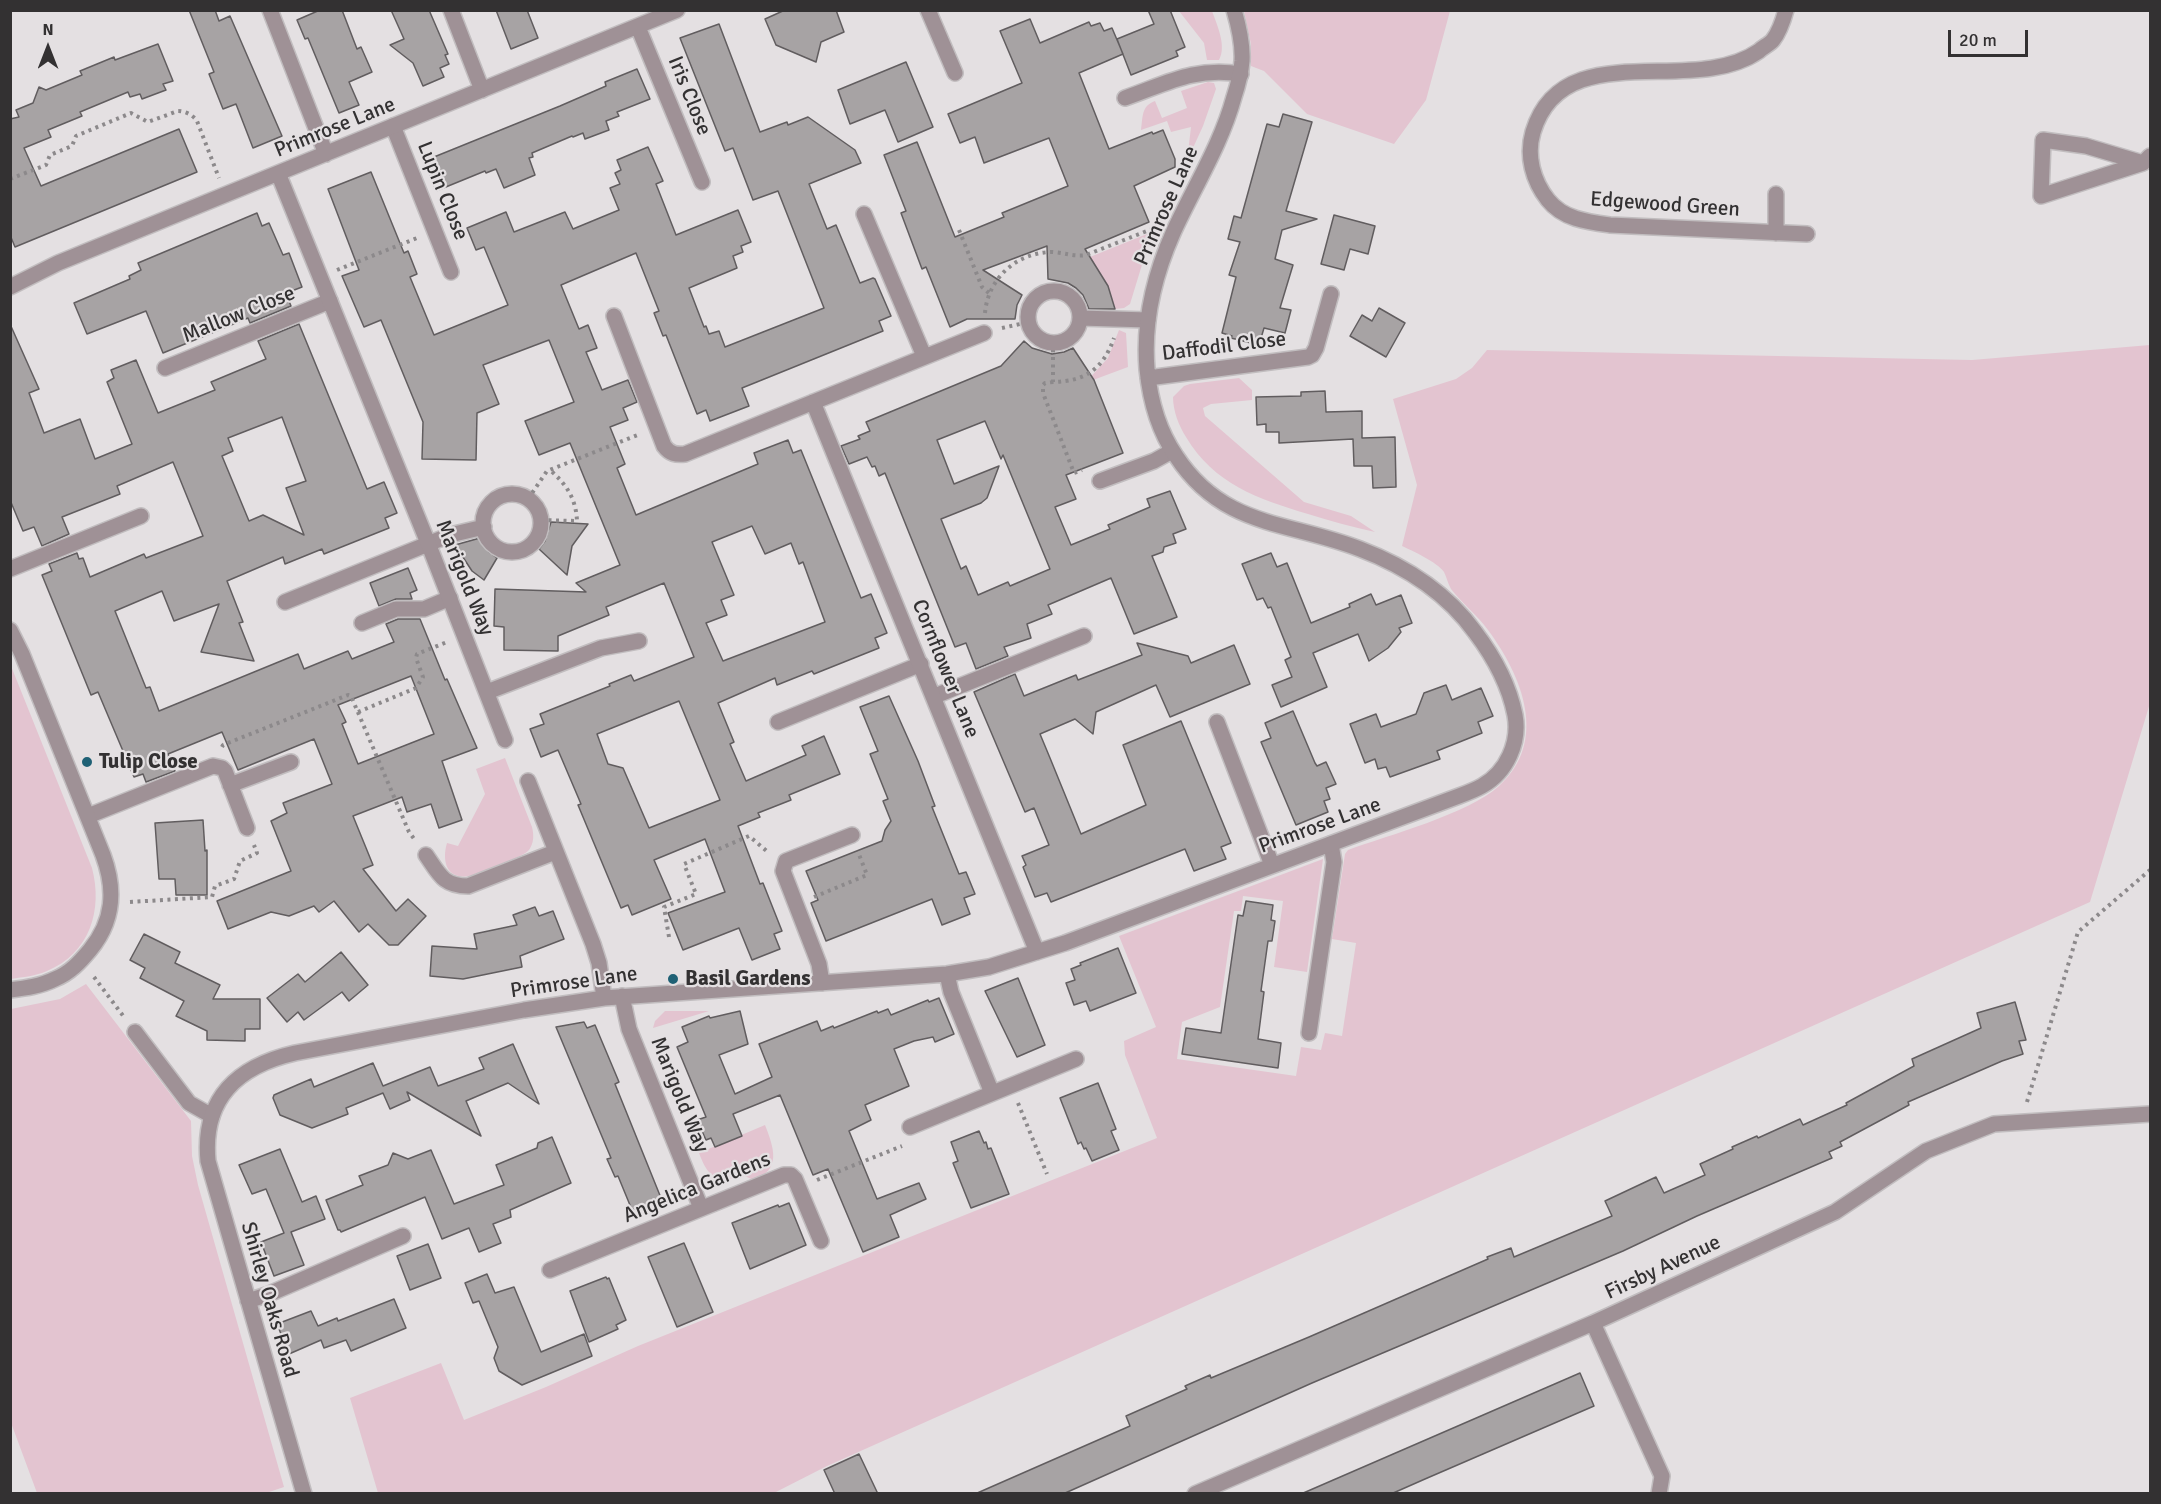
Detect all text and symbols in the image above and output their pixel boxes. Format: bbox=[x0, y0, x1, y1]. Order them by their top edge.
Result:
north arrow bbox=[18, 18, 78, 78]
scale bar bbox=[1951, 18, 2030, 56]
text: N bbox=[42, 20, 54, 40]
text: 20 m bbox=[1959, 29, 1997, 51]
street label: Iris Close bbox=[662, 53, 716, 139]
street label: Primrose Lane bbox=[271, 92, 399, 164]
street label: Lupin Close bbox=[411, 138, 473, 244]
street label: Primrose Lane bbox=[1129, 142, 1205, 270]
street label: Edgewood Green bbox=[1589, 187, 1741, 223]
street label: Mallow Close bbox=[179, 281, 299, 349]
street label: Daffodil Close bbox=[1160, 327, 1288, 367]
street label: Marigold Way bbox=[429, 517, 499, 639]
street label: Cornflower Lane bbox=[906, 596, 984, 742]
place label: Tulip Close bbox=[99, 749, 198, 775]
marker: Tulip Close bbox=[80, 755, 94, 769]
street label: Primrose Lane bbox=[1256, 792, 1384, 860]
street label: Primrose Lane bbox=[509, 962, 639, 1004]
place label: Basil Gardens bbox=[685, 966, 811, 992]
marker: Basil Gardens bbox=[666, 972, 680, 986]
street label: Marigold Way bbox=[644, 1034, 714, 1156]
street label: Angelica Gardens bbox=[620, 1147, 774, 1229]
street label: Shirley Oaks Road bbox=[235, 1219, 303, 1381]
street label: Firsby Avenue bbox=[1601, 1230, 1725, 1306]

